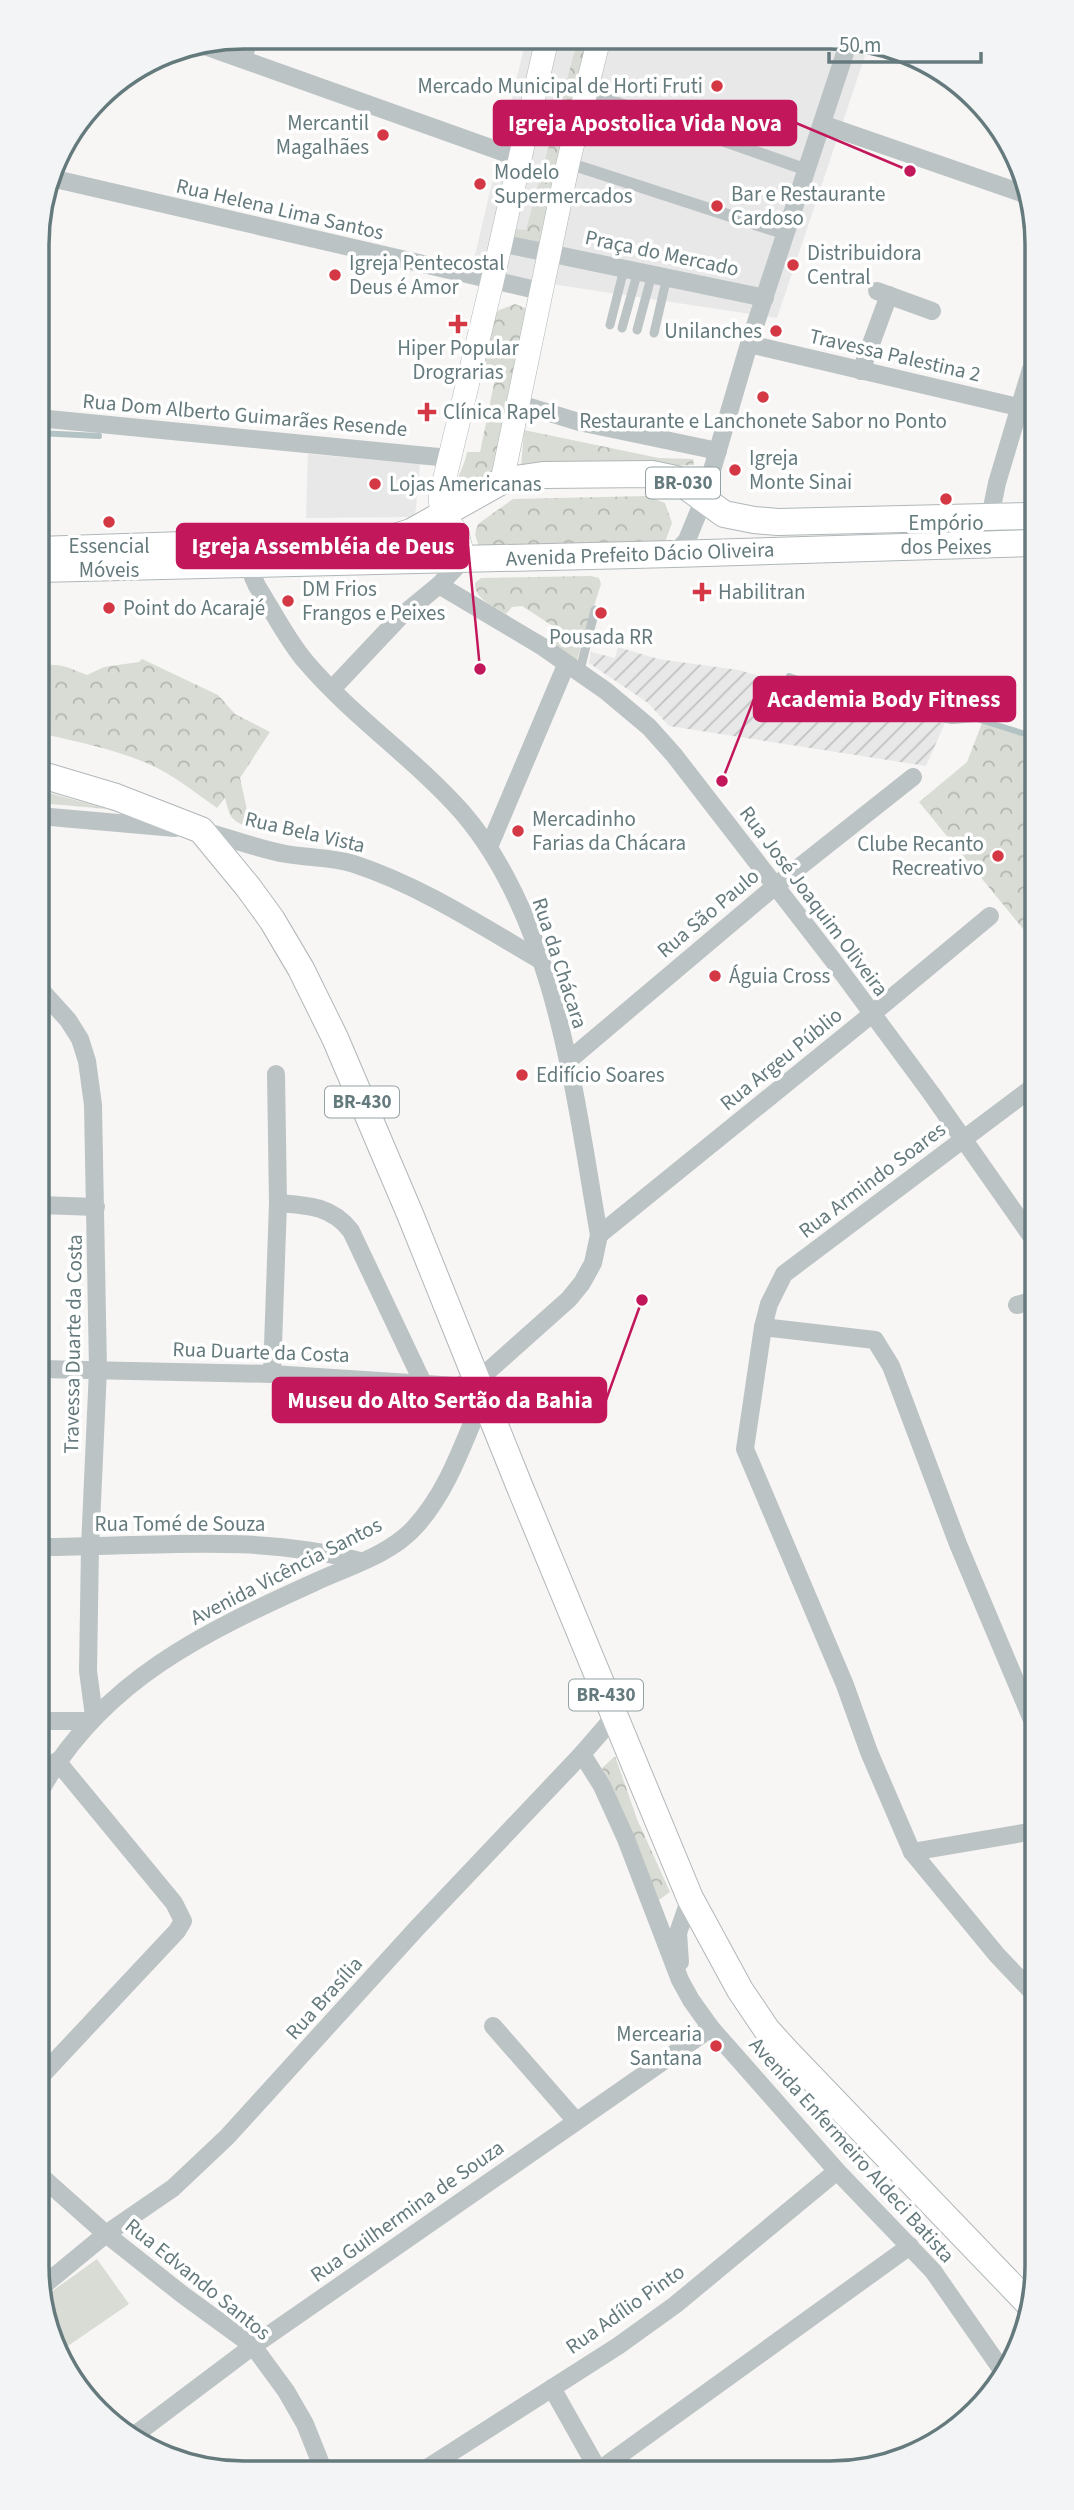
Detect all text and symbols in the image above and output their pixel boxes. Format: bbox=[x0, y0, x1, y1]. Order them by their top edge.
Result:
scale bar bbox=[829, 21, 981, 65]
text: 50 m bbox=[839, 30, 881, 60]
place label: Mercado Municipal de Horti Fruti bbox=[417, 71, 703, 101]
marker: Mercado Municipal de Horti Fruti bbox=[709, 78, 725, 94]
callout: Igreja Apostolica Vida Nova bbox=[494, 101, 796, 145]
text: Igreja Apostolica Vida Nova bbox=[508, 107, 782, 140]
place label: Mercantil Magalhães bbox=[276, 108, 369, 162]
marker: Mercantil Magalhães bbox=[375, 127, 391, 143]
place label: Modelo Supermercados bbox=[494, 157, 633, 211]
street label: Rua Helena Lima Santos bbox=[173, 171, 387, 248]
marker: Modelo Supermercados bbox=[472, 176, 488, 192]
place label: Bar e Restaurante Cardoso bbox=[731, 179, 885, 233]
marker: Bar e Restaurante Cardoso bbox=[709, 198, 725, 214]
street label: Praça do Mercado bbox=[582, 222, 742, 284]
place label: Distribuidora Central bbox=[807, 238, 922, 292]
place label: Igreja Pentecostal Deus é Amor bbox=[349, 248, 505, 302]
marker: Distribuidora Central bbox=[785, 257, 801, 273]
marker: Igreja Pentecostal Deus é Amor bbox=[327, 267, 343, 283]
marker: Hiper Popular Drograrias bbox=[450, 316, 466, 332]
place label: Unilanches bbox=[664, 316, 762, 346]
street label: Travessa Palestina 2 bbox=[806, 321, 984, 389]
marker: Unilanches bbox=[768, 323, 784, 339]
place label: Hiper Popular Drograrias bbox=[397, 333, 519, 387]
street label: Rua Dom Alberto Guimarães Resende bbox=[81, 386, 409, 444]
marker: Restaurante e Lanchonete Sabor no Ponto bbox=[755, 389, 771, 405]
place label: Clínica Rapel bbox=[443, 397, 556, 427]
marker: Clínica Rapel bbox=[417, 402, 437, 422]
place label: Restaurante e Lanchonete Sabor no Ponto bbox=[579, 406, 947, 436]
place label: Igreja Monte Sinai bbox=[749, 443, 852, 497]
marker: Igreja Monte Sinai bbox=[727, 462, 743, 478]
road number: BR-030 bbox=[646, 468, 720, 498]
place label: Lojas Americanas bbox=[389, 469, 542, 499]
marker: Lojas Americanas bbox=[367, 476, 383, 492]
marker: Empório dos Peixes bbox=[938, 491, 954, 507]
place label: Empório dos Peixes bbox=[900, 508, 992, 562]
marker: Essencial Móveis bbox=[101, 514, 117, 530]
callout: Igreja Assembléia de Deus bbox=[177, 524, 468, 568]
text: Igreja Assembléia de Deus bbox=[192, 530, 454, 563]
place label: Essencial Móveis bbox=[68, 531, 150, 585]
street label: Avenida Prefeito Dácio Oliveira bbox=[505, 534, 775, 574]
place label: DM Frios Frangos e Peixes bbox=[302, 574, 445, 628]
place label: Habilitran bbox=[718, 577, 806, 607]
marker: Habilitran bbox=[692, 582, 712, 602]
place label: Point do Acarajé bbox=[123, 593, 265, 623]
marker: DM Frios Frangos e Peixes bbox=[280, 593, 296, 609]
marker: Point do Acarajé bbox=[101, 600, 117, 616]
marker: Pousada RR bbox=[593, 605, 609, 621]
place label: Pousada RR bbox=[549, 622, 653, 652]
callout: Academia Body Fitness bbox=[754, 677, 1015, 721]
text: Academia Body Fitness bbox=[767, 683, 1000, 716]
street label: Rua José Joaquim Oliveira bbox=[732, 799, 896, 1003]
street label: Rua Bela Vista bbox=[242, 804, 368, 860]
place label: Mercadinho Farias da Chácara bbox=[532, 804, 686, 858]
marker: Mercadinho Farias da Chácara bbox=[510, 823, 526, 839]
place label: Clube Recanto Recreativo bbox=[857, 829, 984, 883]
marker: Clube Recanto Recreativo bbox=[990, 848, 1006, 864]
street label: Rua São Paulo bbox=[650, 861, 766, 965]
street label: Rua da Chácara bbox=[525, 894, 595, 1032]
place label: Águia Cross bbox=[729, 961, 831, 991]
marker: Águia Cross bbox=[707, 968, 723, 984]
street label: Rua Argeu Públio bbox=[713, 1000, 849, 1118]
place label: Edifício Soares bbox=[536, 1060, 665, 1090]
marker: Edifício Soares bbox=[514, 1067, 530, 1083]
road number: BR-430 bbox=[325, 1086, 399, 1118]
street label: Rua Armindo Soares bbox=[792, 1115, 952, 1245]
street label: Travessa Duarte da Costa bbox=[56, 1234, 90, 1454]
street label: Rua Duarte da Costa bbox=[172, 1334, 350, 1370]
callout: Museu do Alto Sertão da Bahia bbox=[273, 1378, 606, 1422]
text: Museu do Alto Sertão da Bahia bbox=[287, 1384, 593, 1417]
street label: Rua Tomé de Souza bbox=[95, 1509, 265, 1539]
street label: Avenida Vicência Santos bbox=[185, 1510, 387, 1632]
road number: BR-430 bbox=[569, 1680, 643, 1710]
street label: Rua Brasília bbox=[278, 1950, 370, 2046]
place label: Mercearia Santana bbox=[616, 2019, 702, 2073]
street label: Avenida Enfermeiro Aldeci Batista bbox=[742, 2030, 962, 2270]
marker: Mercearia Santana bbox=[708, 2038, 724, 2054]
street label: Rua Guilhermina de Souza bbox=[304, 2133, 510, 2289]
street label: Rua Edvando Santos bbox=[119, 2211, 277, 2347]
street label: Rua Adílio Pinto bbox=[559, 2257, 691, 2361]

